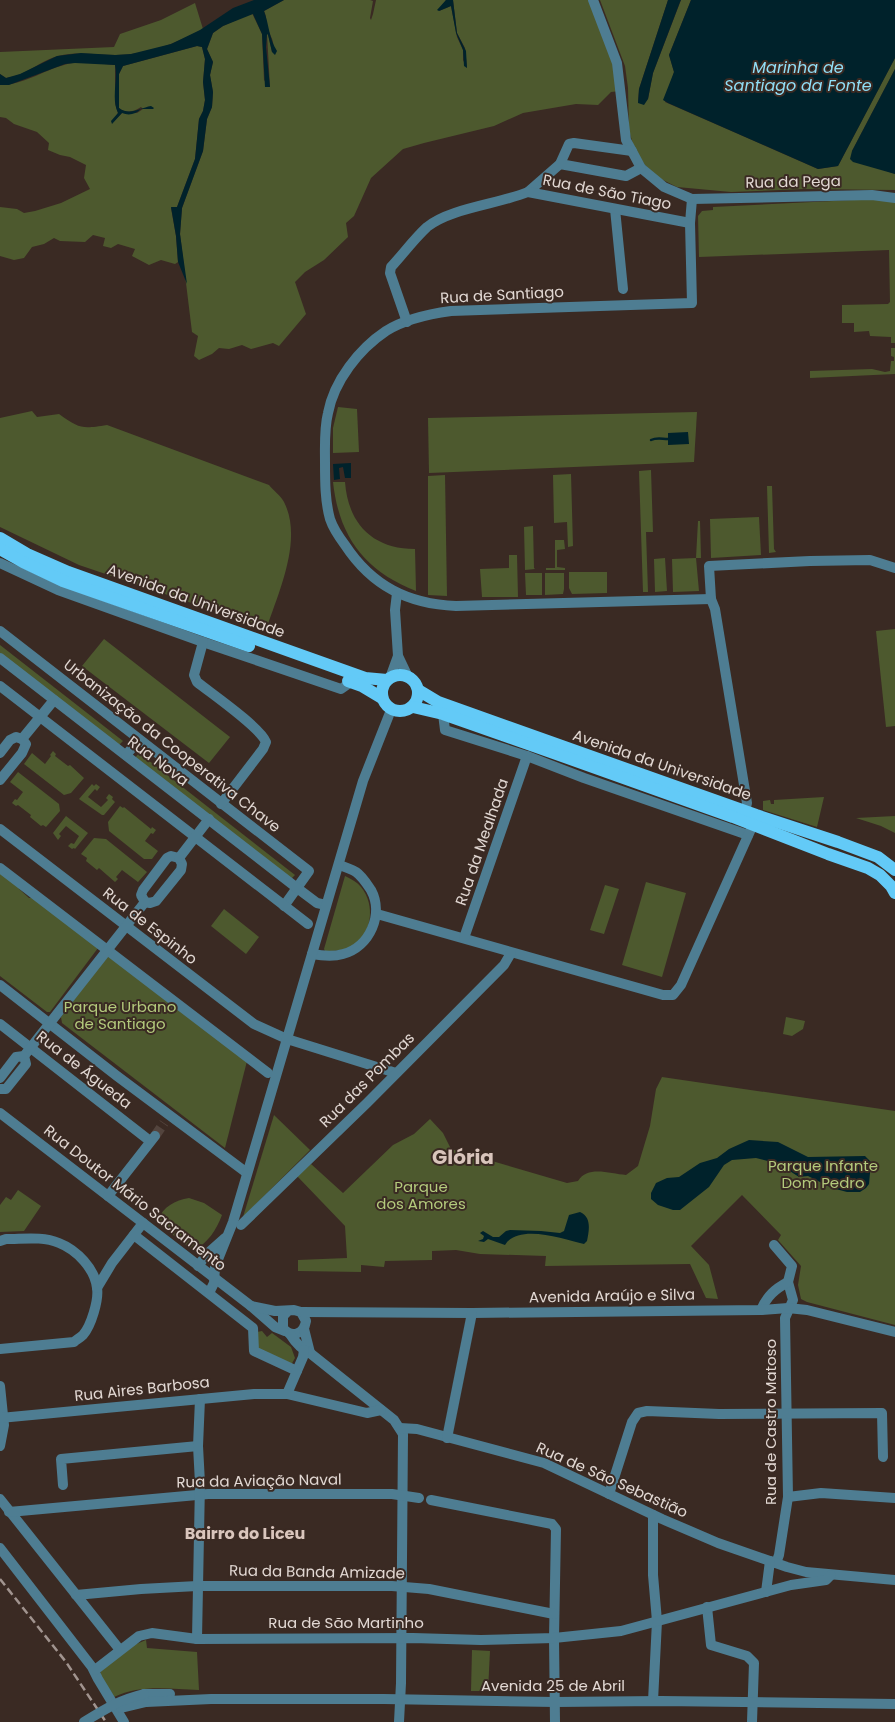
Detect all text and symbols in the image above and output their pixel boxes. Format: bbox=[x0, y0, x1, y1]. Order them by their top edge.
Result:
water label: Marinha de Santiago da Fonte bbox=[724, 56, 872, 97]
street label: Rua de São Tiago bbox=[541, 169, 673, 214]
street label: Rua da Pega bbox=[745, 170, 841, 193]
street label: Rua de Santiago bbox=[440, 281, 564, 308]
street label: Avenida da Universidade bbox=[104, 559, 288, 642]
street label: Urbanização da Cooperativa Chave bbox=[59, 654, 285, 837]
street label: Avenida da Universidade bbox=[570, 724, 754, 805]
street label: Rua Nova bbox=[123, 731, 193, 791]
street label: Rua da Mealhada bbox=[450, 775, 513, 908]
street label: Rua de Espinho bbox=[99, 882, 202, 969]
park label: Parque Urbano de Santiago bbox=[64, 996, 176, 1034]
street label: Rua de Águeda bbox=[32, 1026, 136, 1114]
street label: Rua das Pombas bbox=[314, 1027, 419, 1132]
street label: Rua Doutor Mário Sacramento bbox=[40, 1120, 231, 1276]
district label: Glória bbox=[432, 1143, 494, 1171]
park label: Parque Infante Dom Pedro bbox=[768, 1155, 878, 1193]
park label: Parque dos Amores bbox=[376, 1176, 466, 1214]
street label: Avenida Araújo e Silva bbox=[529, 1284, 695, 1307]
street label: Rua de Castro Matoso bbox=[760, 1339, 781, 1505]
street label: Rua Aires Barbosa bbox=[73, 1371, 211, 1406]
street label: Rua de São Sebastião bbox=[533, 1437, 691, 1522]
street label: Rua da Aviação Naval bbox=[176, 1469, 342, 1492]
district label: Bairro do Liceu bbox=[185, 1522, 305, 1545]
street label: Rua da Banda Amizade bbox=[229, 1559, 405, 1584]
street label: Rua de São Martinho bbox=[268, 1612, 424, 1633]
street label: Avenida 25 de Abril bbox=[481, 1675, 625, 1696]

